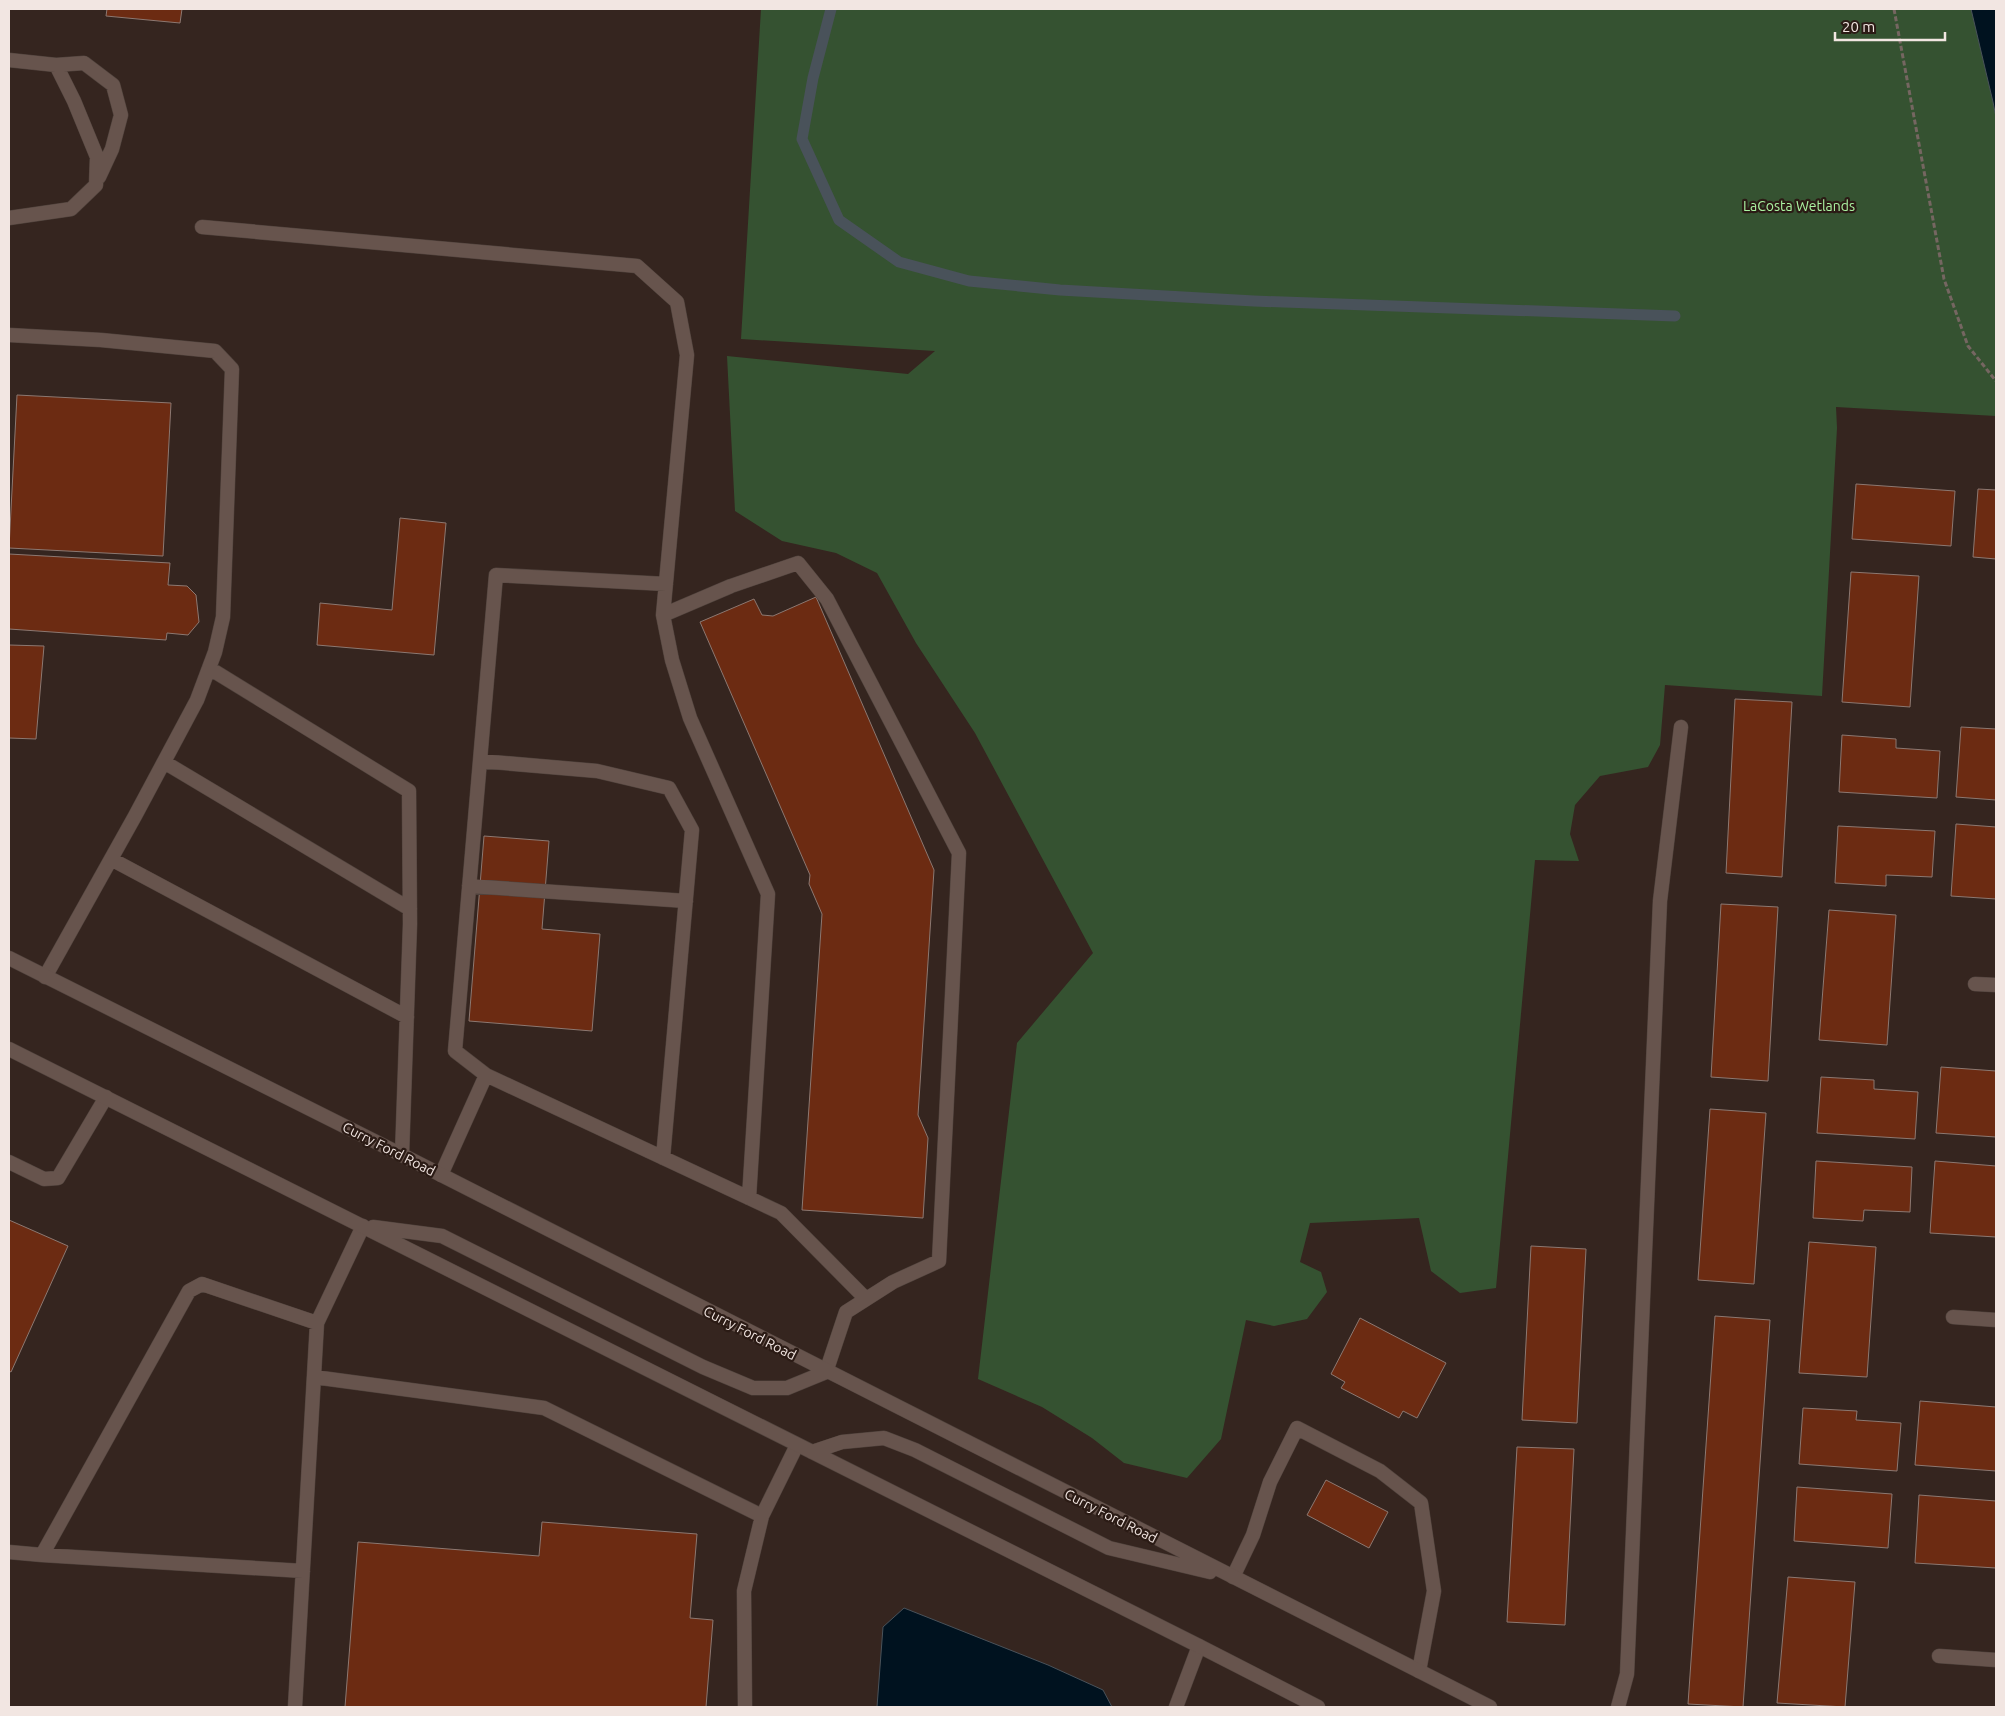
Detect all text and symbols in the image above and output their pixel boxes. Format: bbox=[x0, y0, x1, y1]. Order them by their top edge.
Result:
scale bar bbox=[1835, 10, 1945, 42]
text: 20 m bbox=[1842, 18, 1875, 35]
park label: LaCosta Wetlands bbox=[1743, 198, 1855, 214]
street label: Curry Ford Road bbox=[340, 1119, 438, 1179]
street label: Curry Ford Road bbox=[701, 1303, 799, 1363]
street label: Curry Ford Road bbox=[1062, 1486, 1160, 1546]

